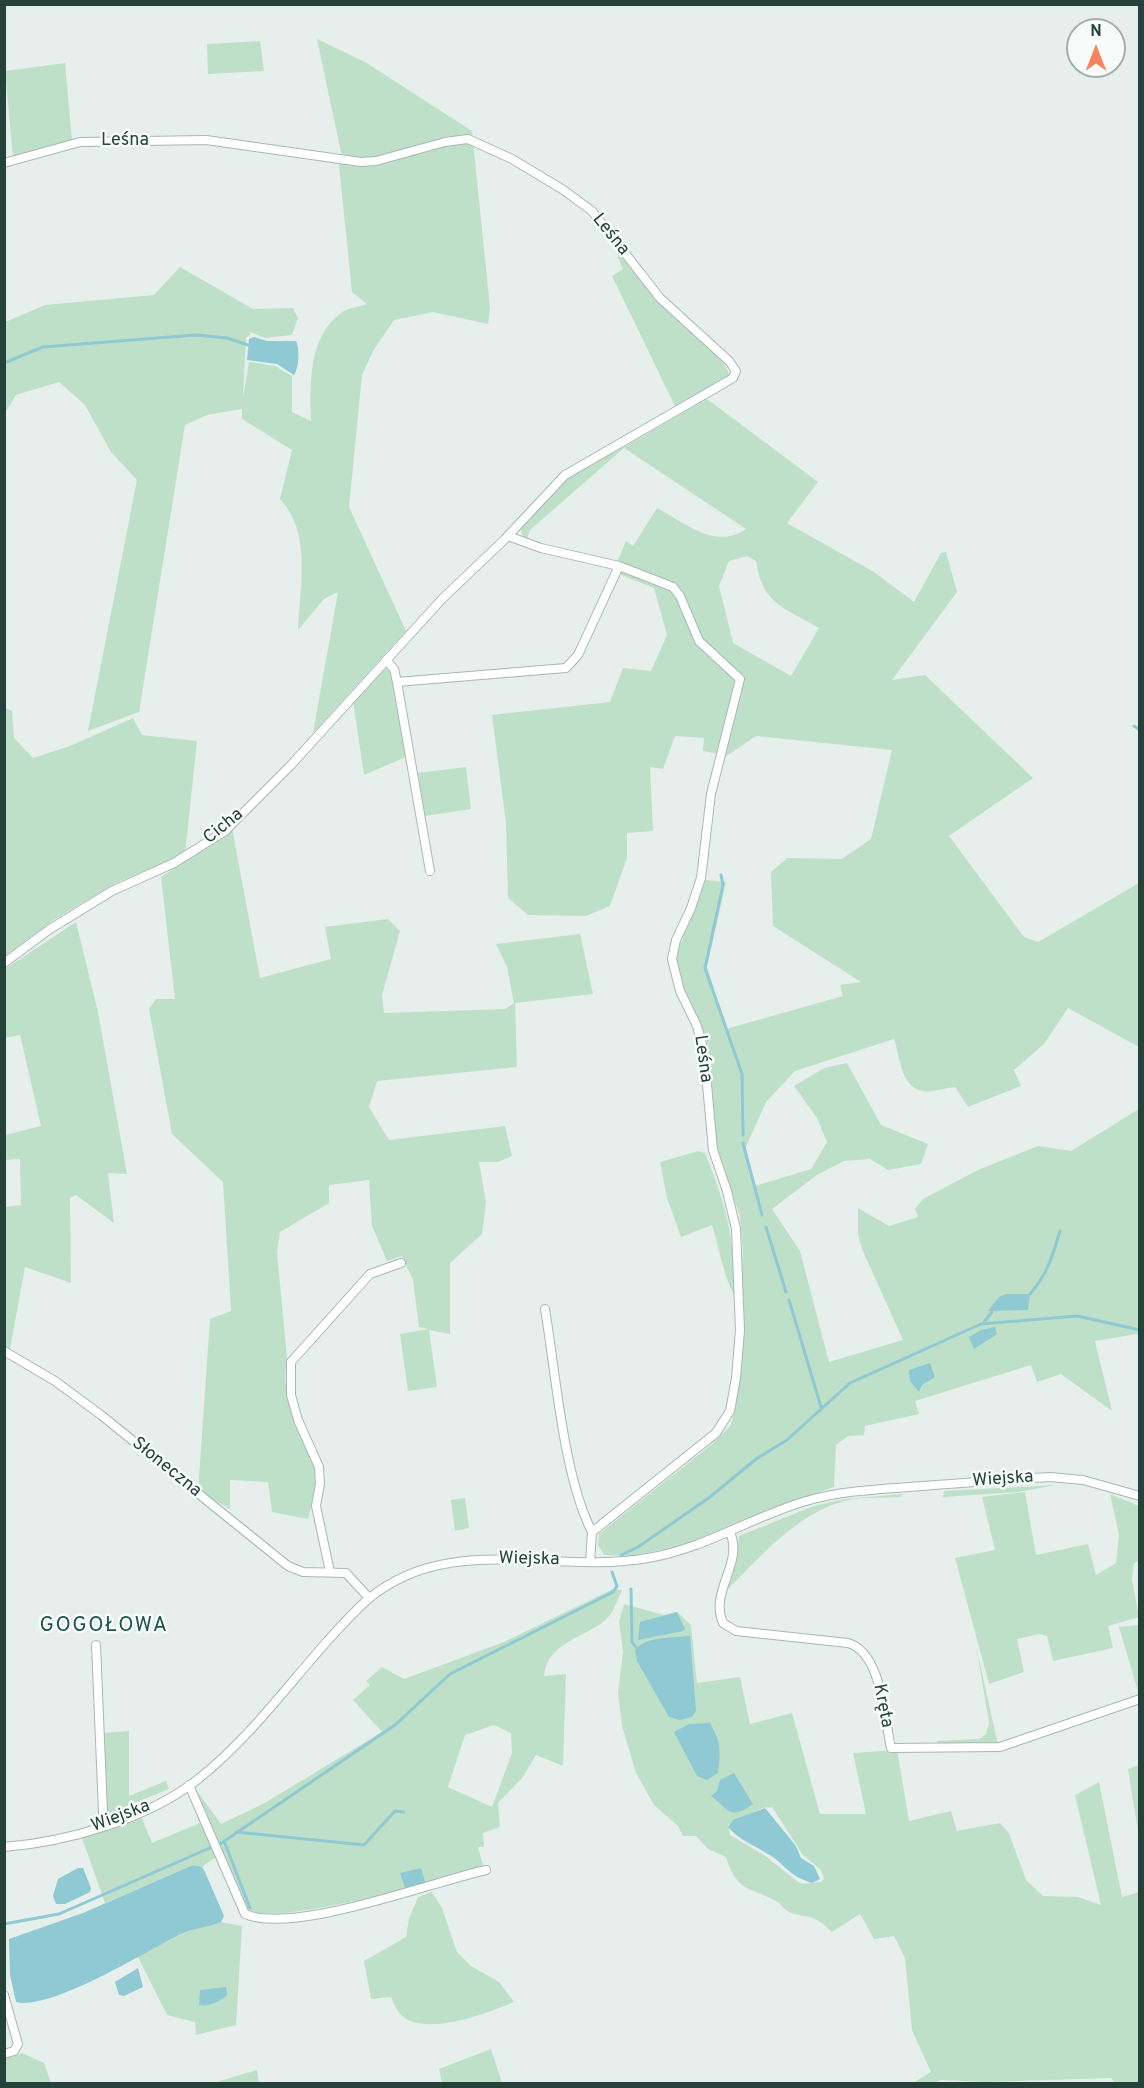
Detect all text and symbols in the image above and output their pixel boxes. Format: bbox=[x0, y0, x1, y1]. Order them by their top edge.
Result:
north arrow bbox=[1066, 18, 1126, 78]
text: N bbox=[1090, 22, 1102, 42]
street label: Leśna bbox=[101, 130, 149, 152]
street label: Leśna bbox=[587, 210, 633, 260]
street label: Cicha bbox=[200, 804, 248, 850]
street label: Leśna bbox=[688, 1034, 716, 1084]
street label: Słoneczna bbox=[127, 1433, 205, 1503]
street label: Wiejska bbox=[972, 1467, 1034, 1493]
street label: Wiejska bbox=[498, 1549, 560, 1571]
district label: GOGOŁOWA bbox=[40, 1614, 168, 1640]
street label: Kręta bbox=[867, 1682, 897, 1730]
street label: Wiejska bbox=[89, 1796, 153, 1838]

